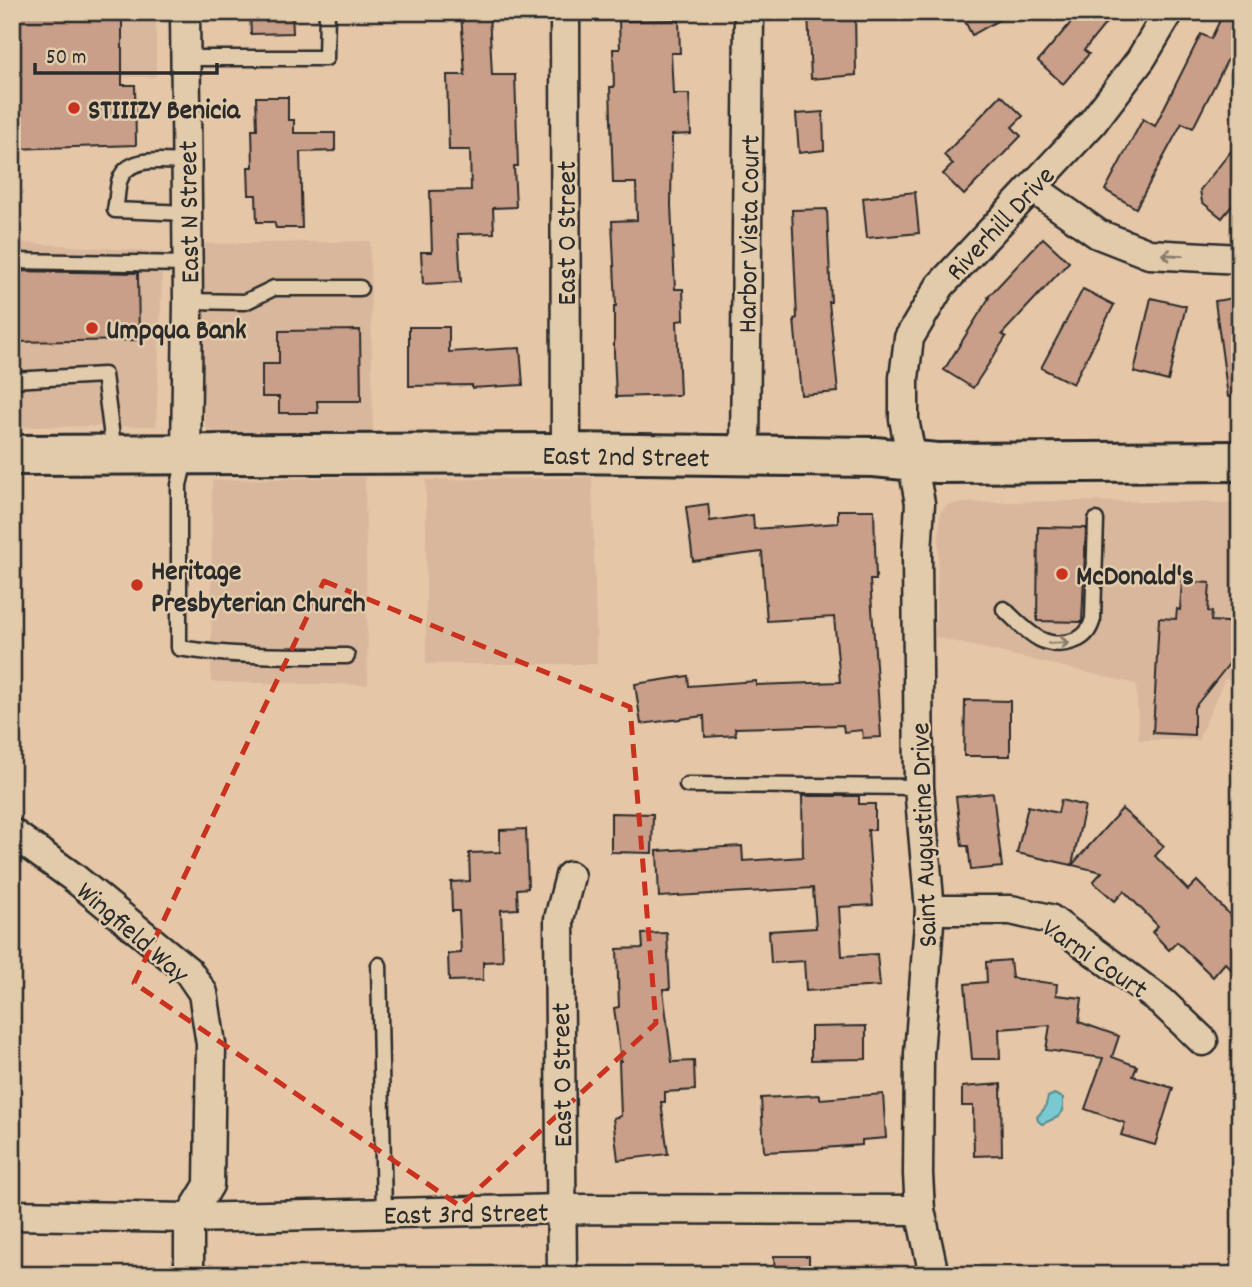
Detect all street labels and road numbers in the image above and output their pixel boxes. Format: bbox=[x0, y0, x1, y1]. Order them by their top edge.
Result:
street label: Harbor Vista Court bbox=[730, 134, 774, 334]
street label: East N Street bbox=[171, 140, 213, 284]
street label: Riverhill Drive bbox=[939, 159, 1067, 292]
street label: East O Street bbox=[550, 161, 590, 305]
street label: East 2nd Street bbox=[542, 439, 710, 481]
street label: Saint Augustine Drive bbox=[903, 722, 951, 948]
street label: Wingfield Way bbox=[65, 874, 197, 996]
street label: Varni Court bbox=[1032, 911, 1154, 1011]
street label: East O Street bbox=[544, 1002, 586, 1148]
street label: East 3rd Street bbox=[383, 1196, 549, 1238]

